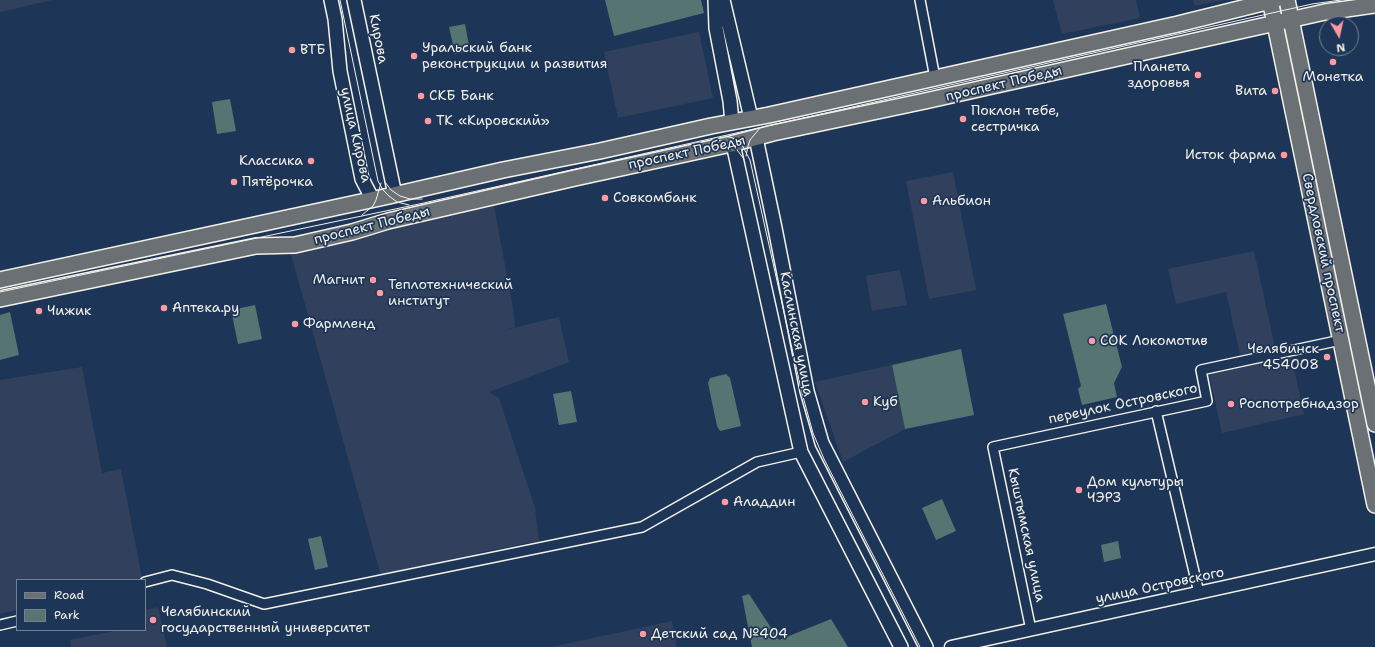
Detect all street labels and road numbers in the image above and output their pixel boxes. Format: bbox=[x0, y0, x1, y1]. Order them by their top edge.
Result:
street label: Кирова bbox=[365, 13, 391, 65]
street label: проспект Победы bbox=[944, 62, 1064, 106]
street label: улица Кирова bbox=[336, 86, 374, 184]
street label: проспект Победы bbox=[627, 132, 747, 174]
street label: Свердловский проспект bbox=[1298, 172, 1348, 334]
street label: проспект Победы bbox=[312, 203, 432, 249]
street label: Каслинская улица bbox=[776, 270, 816, 398]
street label: переулок Островского bbox=[1047, 380, 1199, 428]
street label: Кыштымская улица bbox=[1004, 467, 1048, 603]
street label: улица Островского bbox=[1094, 564, 1226, 608]

